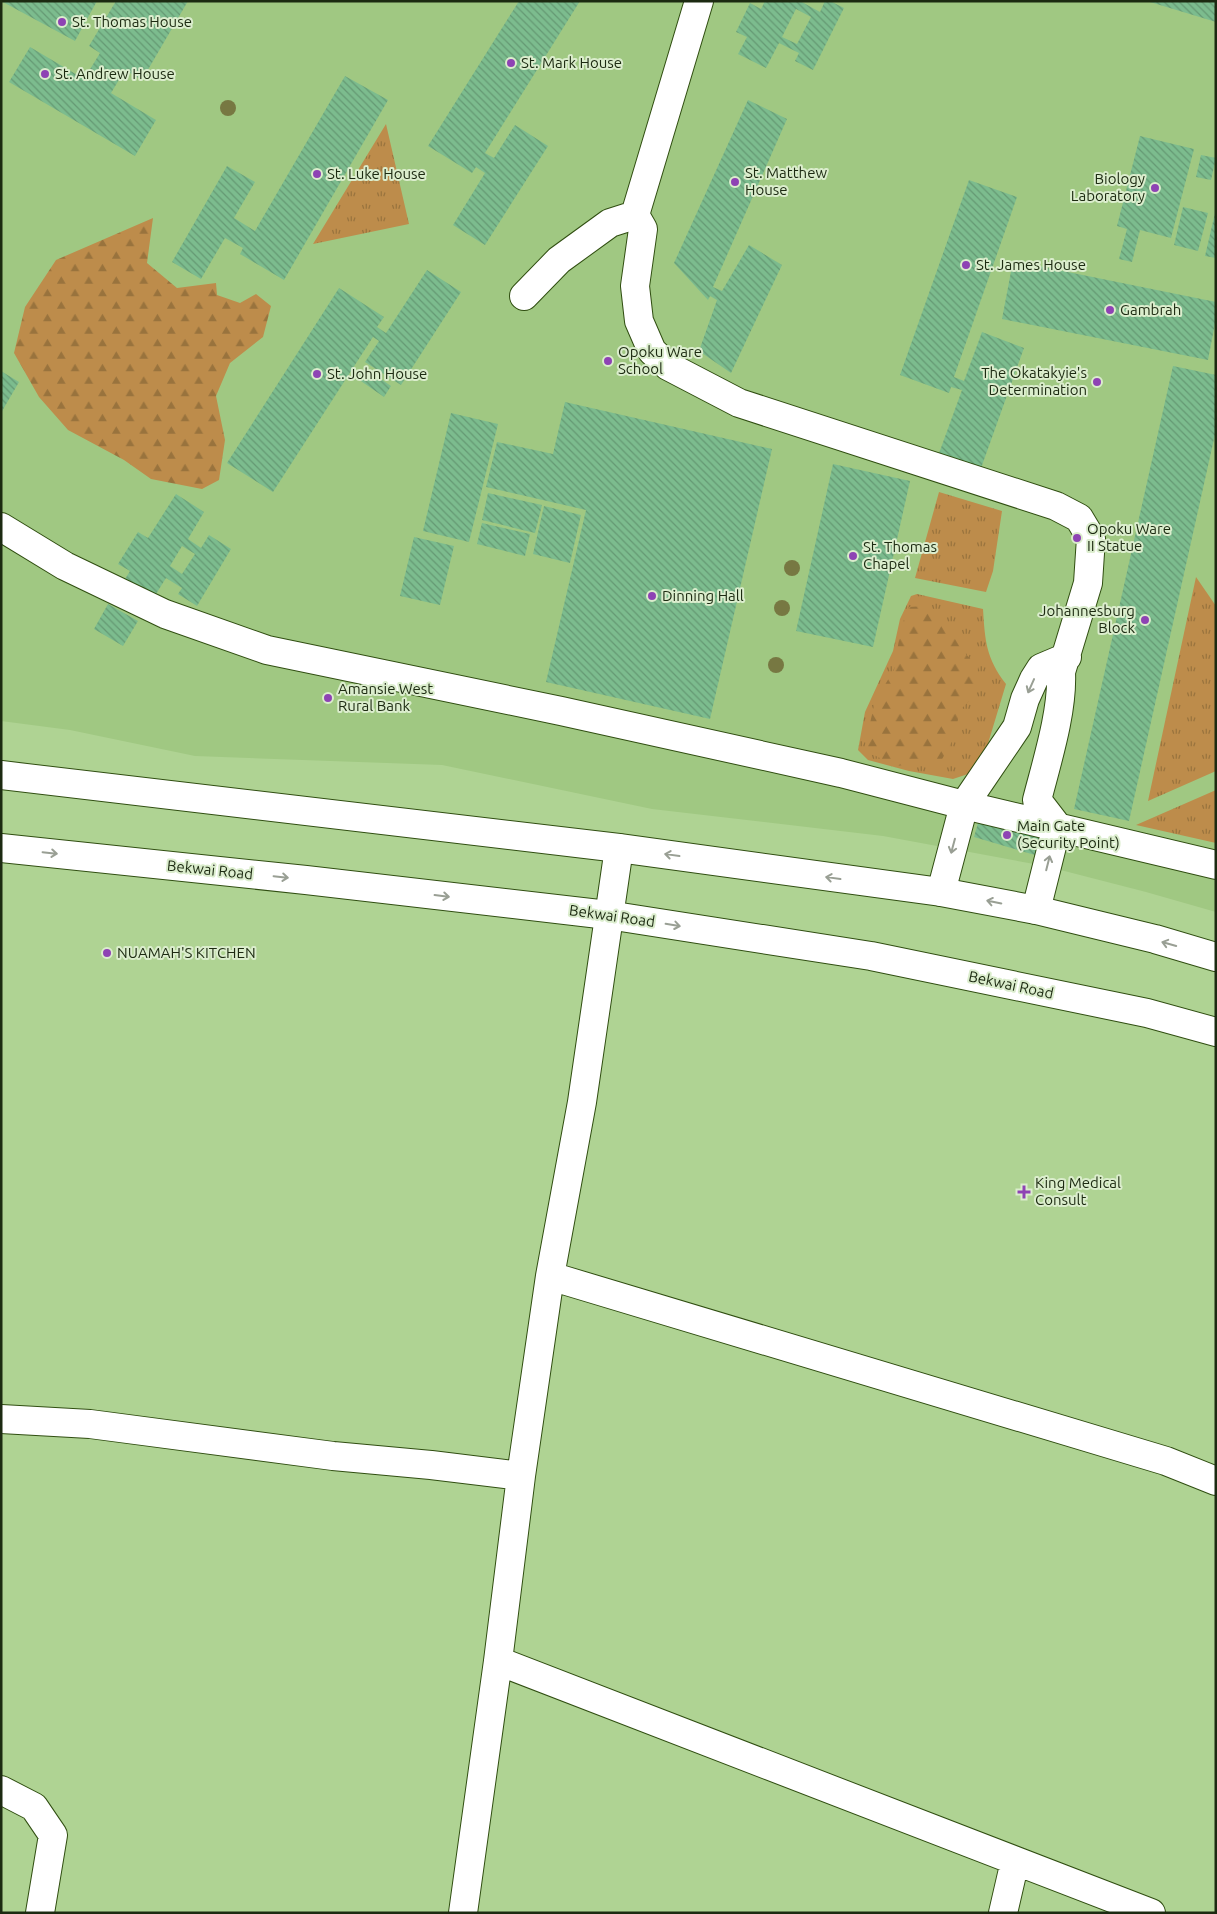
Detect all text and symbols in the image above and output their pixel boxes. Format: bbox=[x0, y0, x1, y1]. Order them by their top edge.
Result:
place label: St. Thomas House bbox=[72, 13, 192, 30]
marker: St. Thomas House bbox=[56, 16, 68, 28]
place label: St. Mark House bbox=[521, 54, 622, 71]
marker: St. Mark House bbox=[505, 57, 517, 69]
place label: St. Andrew House bbox=[55, 65, 175, 82]
marker: St. Andrew House bbox=[39, 68, 51, 80]
place label: St. Matthew House bbox=[745, 164, 827, 198]
place label: St. Luke House bbox=[327, 165, 426, 182]
marker: St. Luke House bbox=[311, 168, 323, 180]
place label: Biology Laboratory bbox=[1071, 170, 1145, 204]
marker: St. Matthew House bbox=[729, 176, 741, 188]
marker: Biology Laboratory bbox=[1149, 182, 1161, 194]
place label: St. James House bbox=[976, 256, 1086, 273]
marker: St. James House bbox=[960, 259, 972, 271]
place label: Gambrah bbox=[1120, 301, 1181, 318]
marker: Gambrah bbox=[1104, 304, 1116, 316]
place label: Opoku Ware School bbox=[618, 343, 702, 377]
marker: Opoku Ware School bbox=[602, 355, 614, 367]
place label: The Okatakyie's Determination bbox=[981, 364, 1087, 398]
place label: St. John House bbox=[327, 365, 427, 382]
marker: St. John House bbox=[311, 368, 323, 380]
marker: The Okatakyie's Determination bbox=[1091, 376, 1103, 388]
place label: Opoku Ware II Statue bbox=[1087, 520, 1171, 554]
marker: Opoku Ware II Statue bbox=[1071, 532, 1083, 544]
place label: St. Thomas Chapel bbox=[863, 538, 937, 572]
marker: St. Thomas Chapel bbox=[847, 550, 859, 562]
place label: Dinning Hall bbox=[662, 587, 744, 604]
marker: Dinning Hall bbox=[646, 590, 658, 602]
place label: Johannesburg Block bbox=[1039, 602, 1135, 636]
marker: Johannesburg Block bbox=[1139, 614, 1151, 626]
one-way arrow bbox=[1025, 678, 1035, 693]
place label: Amansie West Rural Bank bbox=[338, 680, 433, 714]
marker: Amansie West Rural Bank bbox=[322, 692, 334, 704]
place label: Main Gate (Security Point) bbox=[1017, 817, 1120, 851]
marker: Main Gate (Security Point) bbox=[1001, 829, 1013, 841]
one-way arrow bbox=[948, 837, 957, 853]
one-way arrow bbox=[41, 848, 57, 858]
one-way arrow bbox=[665, 850, 681, 860]
one-way arrow bbox=[1044, 856, 1053, 872]
street label: Bekwai Road bbox=[166, 857, 254, 882]
one-way arrow bbox=[826, 872, 842, 882]
one-way arrow bbox=[273, 873, 289, 882]
one-way arrow bbox=[434, 891, 450, 901]
one-way arrow bbox=[986, 897, 1002, 907]
street label: Bekwai Road bbox=[568, 901, 656, 930]
one-way arrow bbox=[665, 920, 681, 930]
one-way arrow bbox=[1161, 938, 1177, 948]
place label: NUAMAH'S KITCHEN bbox=[117, 944, 256, 961]
marker: NUAMAH'S KITCHEN bbox=[101, 947, 113, 959]
street label: Bekwai Road bbox=[967, 967, 1055, 1002]
place label: King Medical Consult bbox=[1035, 1174, 1121, 1208]
marker: King Medical Consult bbox=[1017, 1185, 1031, 1199]

